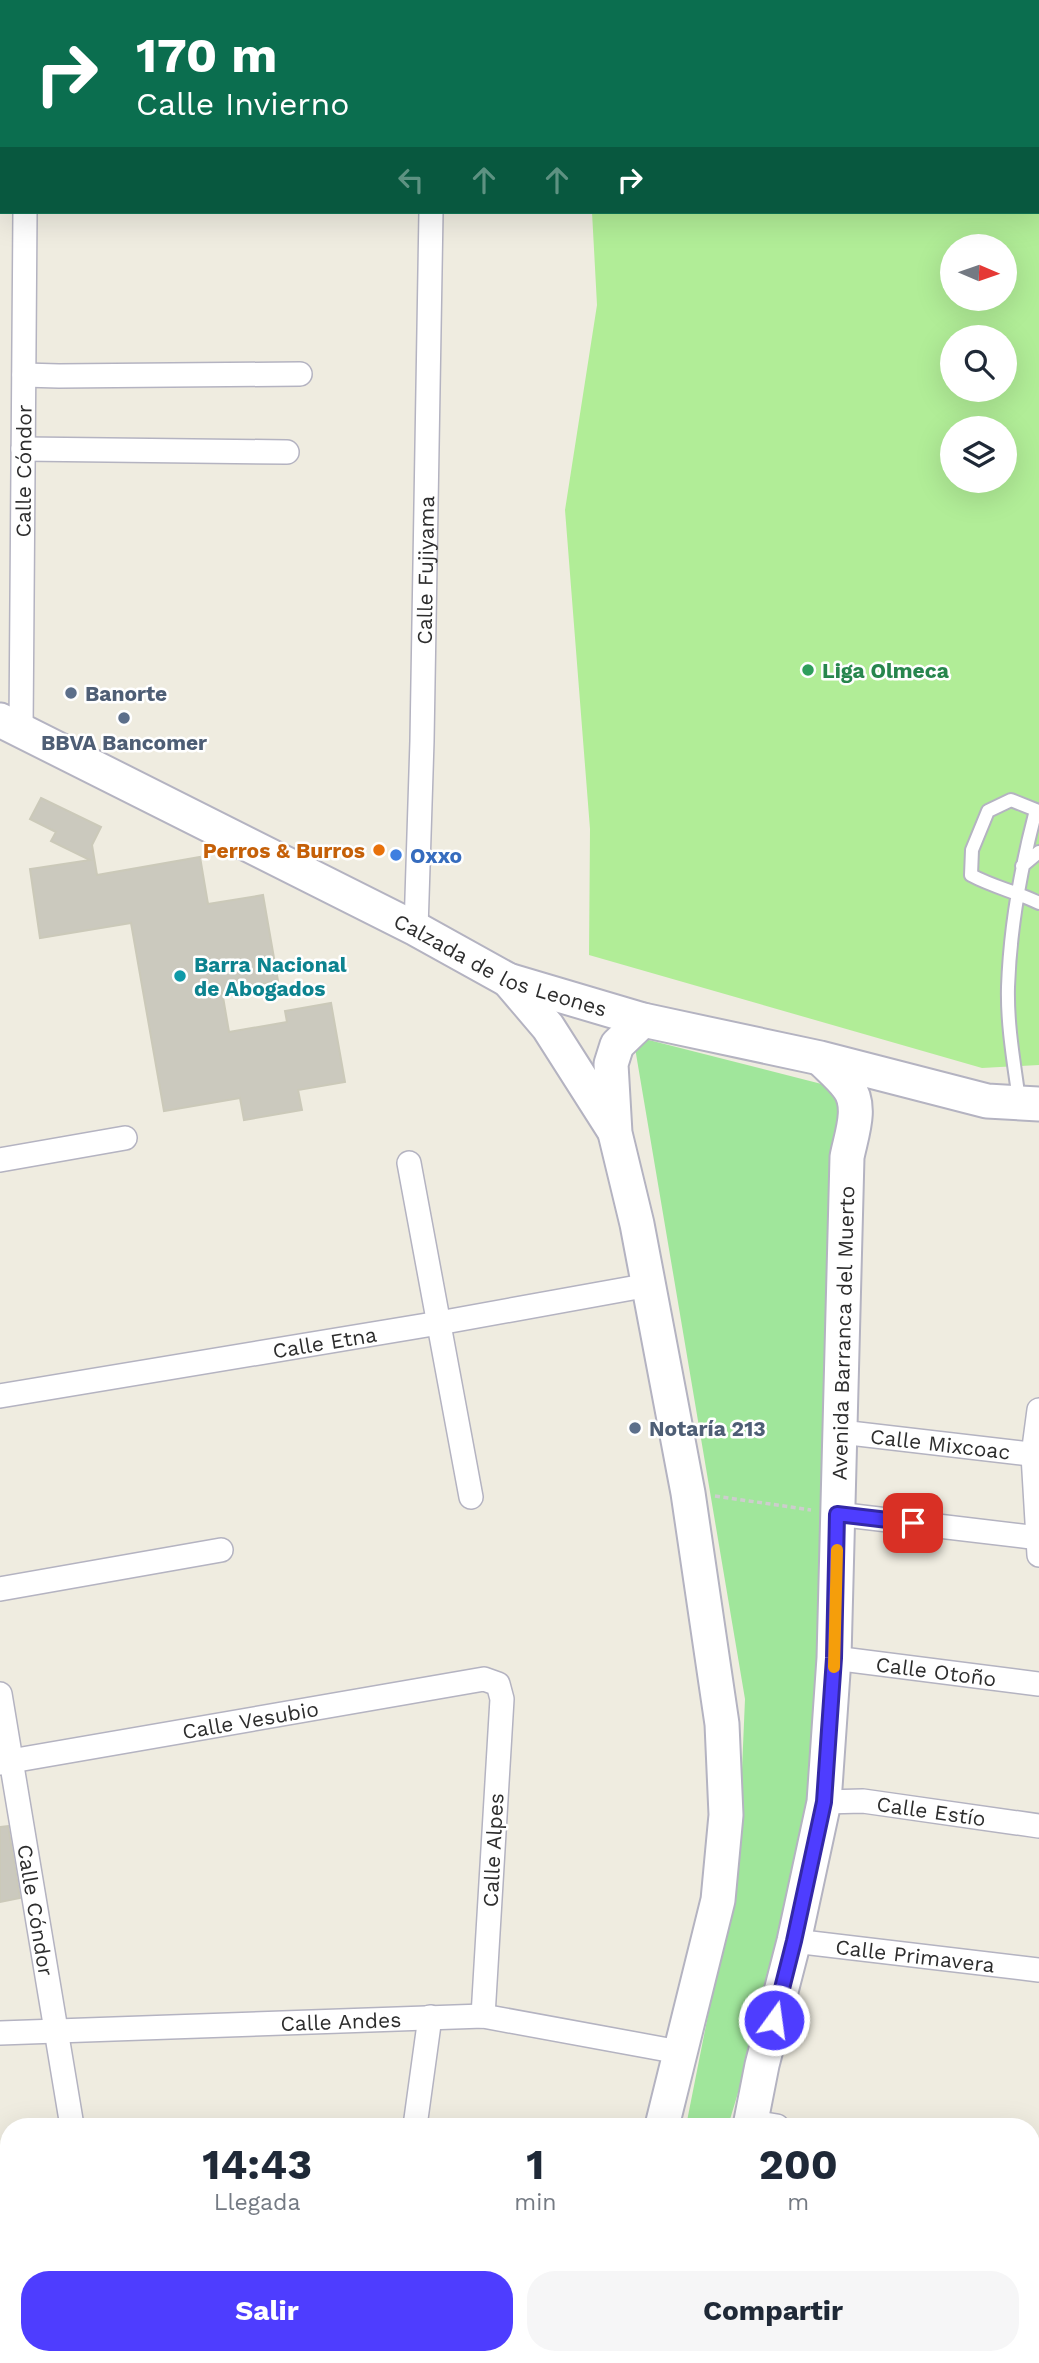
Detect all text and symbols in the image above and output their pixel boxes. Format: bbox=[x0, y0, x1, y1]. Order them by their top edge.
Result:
text: 170 m bbox=[136, 26, 277, 84]
icon: right bbox=[21, 28, 112, 119]
text: Calle Invierno bbox=[136, 85, 349, 123]
icon: left bbox=[392, 161, 430, 199]
icon: ahead bbox=[465, 161, 503, 199]
icon: ahead bbox=[538, 161, 576, 199]
icon: right bbox=[611, 161, 649, 199]
north arrow bbox=[940, 234, 1017, 312]
map controls bbox=[940, 234, 1017, 493]
button: search bbox=[940, 325, 1017, 402]
street label: Calle Cóndor bbox=[10, 404, 36, 538]
button: layers bbox=[940, 416, 1017, 493]
street label: Calle Fujiyama bbox=[411, 495, 439, 645]
place label: Liga Olmeca bbox=[822, 658, 950, 683]
marker: Liga Olmeca bbox=[800, 662, 816, 678]
place label: Banorte bbox=[85, 681, 167, 706]
marker: Banorte bbox=[63, 685, 79, 701]
marker: BBVA Bancomer bbox=[116, 710, 132, 726]
place label: BBVA Bancomer bbox=[41, 730, 207, 755]
place label: Perros & Burros bbox=[203, 838, 365, 863]
marker: Perros & Burros bbox=[371, 842, 387, 858]
place label: Oxxo bbox=[410, 843, 462, 868]
marker: Oxxo bbox=[388, 847, 404, 863]
street label: Calzada de los Leones bbox=[390, 908, 610, 1021]
place label: Barra Nacional de Abogados bbox=[194, 952, 347, 1001]
marker: Barra Nacional de Abogados bbox=[172, 968, 188, 984]
street label: Avenida Barranca del Muerto bbox=[826, 1185, 859, 1481]
street label: Calle Etna bbox=[271, 1321, 379, 1363]
place label: Notaría 213 bbox=[649, 1416, 766, 1441]
marker: Notaría 213 bbox=[627, 1420, 643, 1436]
street label: Calle Mixcoac bbox=[869, 1423, 1012, 1464]
pin bbox=[883, 1493, 943, 1553]
icon: arrive bbox=[894, 1504, 932, 1542]
street label: Calle Otoño bbox=[874, 1651, 998, 1691]
street label: Calle Vesubio bbox=[180, 1695, 320, 1744]
street label: Calle Estío bbox=[875, 1791, 987, 1831]
street label: Calle Alpes bbox=[478, 1792, 508, 1908]
street label: Calle Cóndor bbox=[13, 1842, 59, 1978]
street label: Calle Primavera bbox=[834, 1934, 996, 1977]
position arrow bbox=[737, 1983, 811, 2057]
street label: Calle Andes bbox=[280, 2006, 402, 2036]
text: 14:43 bbox=[202, 2140, 312, 2189]
text: 1 bbox=[526, 2140, 544, 2189]
text: 200 bbox=[759, 2140, 838, 2189]
text: Llegada bbox=[214, 2189, 301, 2216]
text: min bbox=[514, 2189, 557, 2216]
text: m bbox=[787, 2189, 809, 2216]
button: Salir bbox=[21, 2271, 513, 2351]
button: Compartir bbox=[527, 2271, 1019, 2351]

